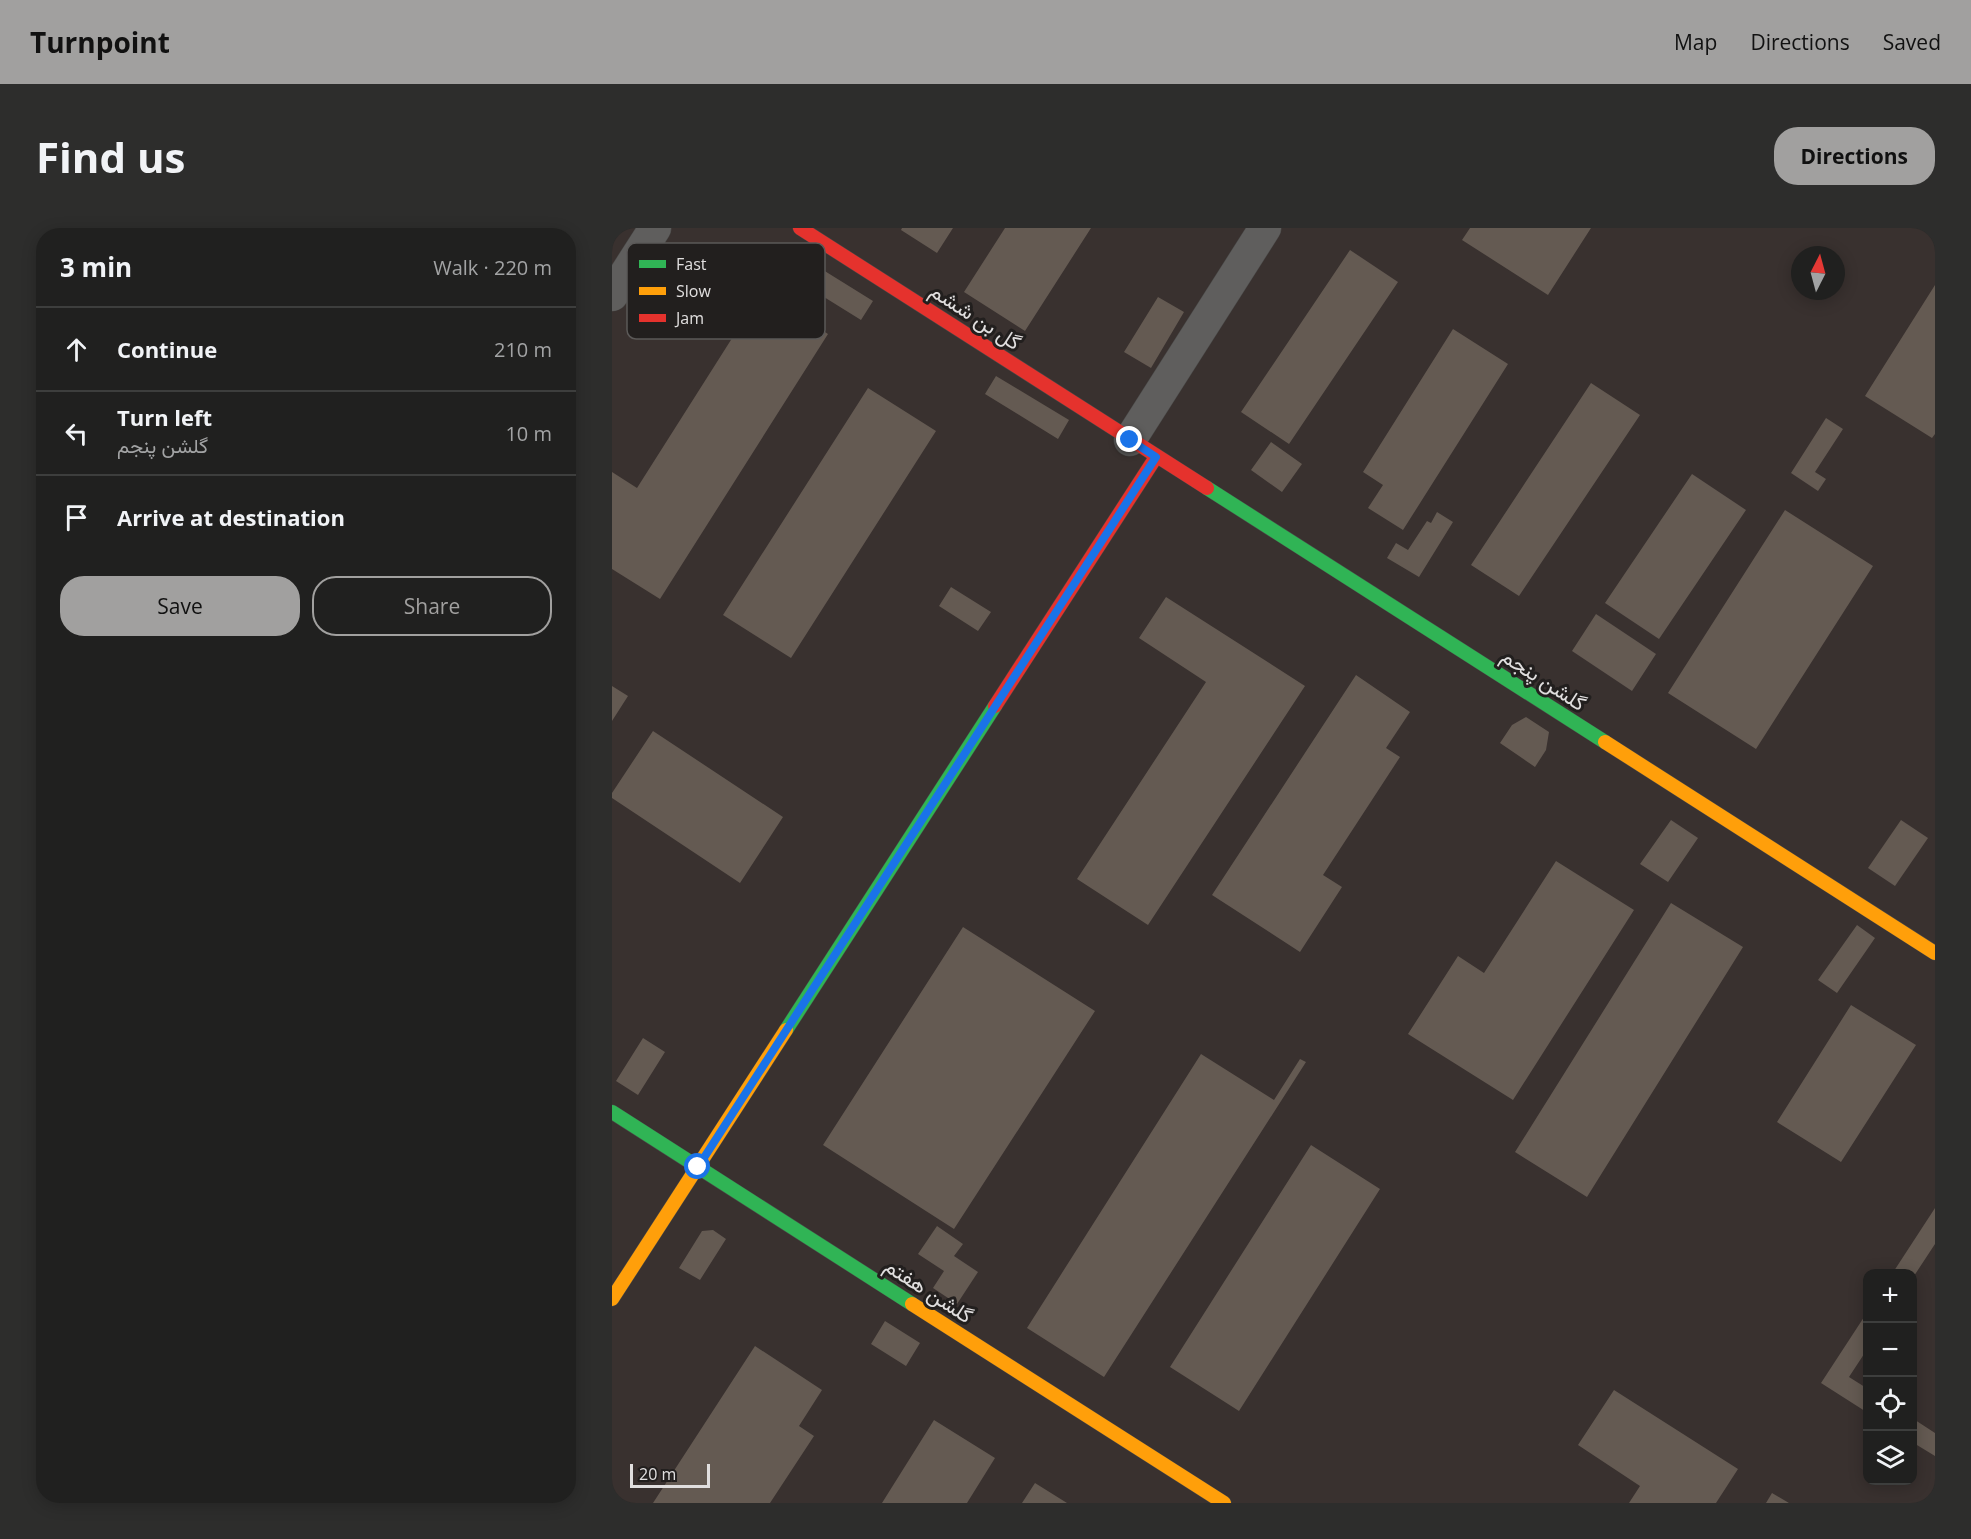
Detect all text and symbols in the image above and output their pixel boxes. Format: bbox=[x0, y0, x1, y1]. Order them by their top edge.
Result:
text: Turnpoint bbox=[30, 23, 170, 61]
text: Map bbox=[1674, 28, 1717, 56]
text: Directions bbox=[1750, 28, 1850, 56]
text: Saved bbox=[1883, 28, 1941, 56]
button: Directions bbox=[1774, 127, 1935, 185]
text: Find us bbox=[36, 128, 185, 185]
legend bbox=[627, 243, 825, 339]
north arrow bbox=[1791, 246, 1845, 300]
text: 3 min bbox=[60, 249, 132, 285]
text: Fast bbox=[676, 253, 707, 275]
text: Walk · 220 m bbox=[433, 254, 552, 281]
street label: گل بن ششم bbox=[925, 276, 1027, 357]
text: Slow bbox=[676, 280, 711, 302]
text: Jam bbox=[674, 307, 704, 329]
icon: ahead bbox=[60, 333, 93, 366]
text: Continue bbox=[117, 334, 217, 364]
text: 210 m bbox=[494, 336, 552, 363]
text: Turn left bbox=[117, 402, 212, 432]
icon: left bbox=[60, 417, 93, 450]
text: 10 m bbox=[505, 420, 552, 447]
route end bbox=[1116, 426, 1142, 452]
text: گلشن پنجم bbox=[117, 432, 208, 459]
icon: arrive bbox=[60, 501, 93, 534]
text: Arrive at destination bbox=[117, 502, 345, 532]
button: Save bbox=[60, 576, 300, 636]
button: Share bbox=[312, 576, 552, 636]
street label: گلشن پنجم bbox=[1496, 641, 1592, 718]
route start bbox=[684, 1153, 710, 1179]
street label: گلشن هفتم bbox=[879, 1251, 979, 1330]
map controls bbox=[1863, 1269, 1917, 1485]
button: + bbox=[1863, 1269, 1917, 1323]
button: − bbox=[1863, 1323, 1917, 1377]
button: locate bbox=[1863, 1377, 1917, 1431]
button: layers bbox=[1863, 1431, 1917, 1485]
scale bar bbox=[630, 1461, 710, 1488]
text: 20 m bbox=[639, 1463, 676, 1485]

